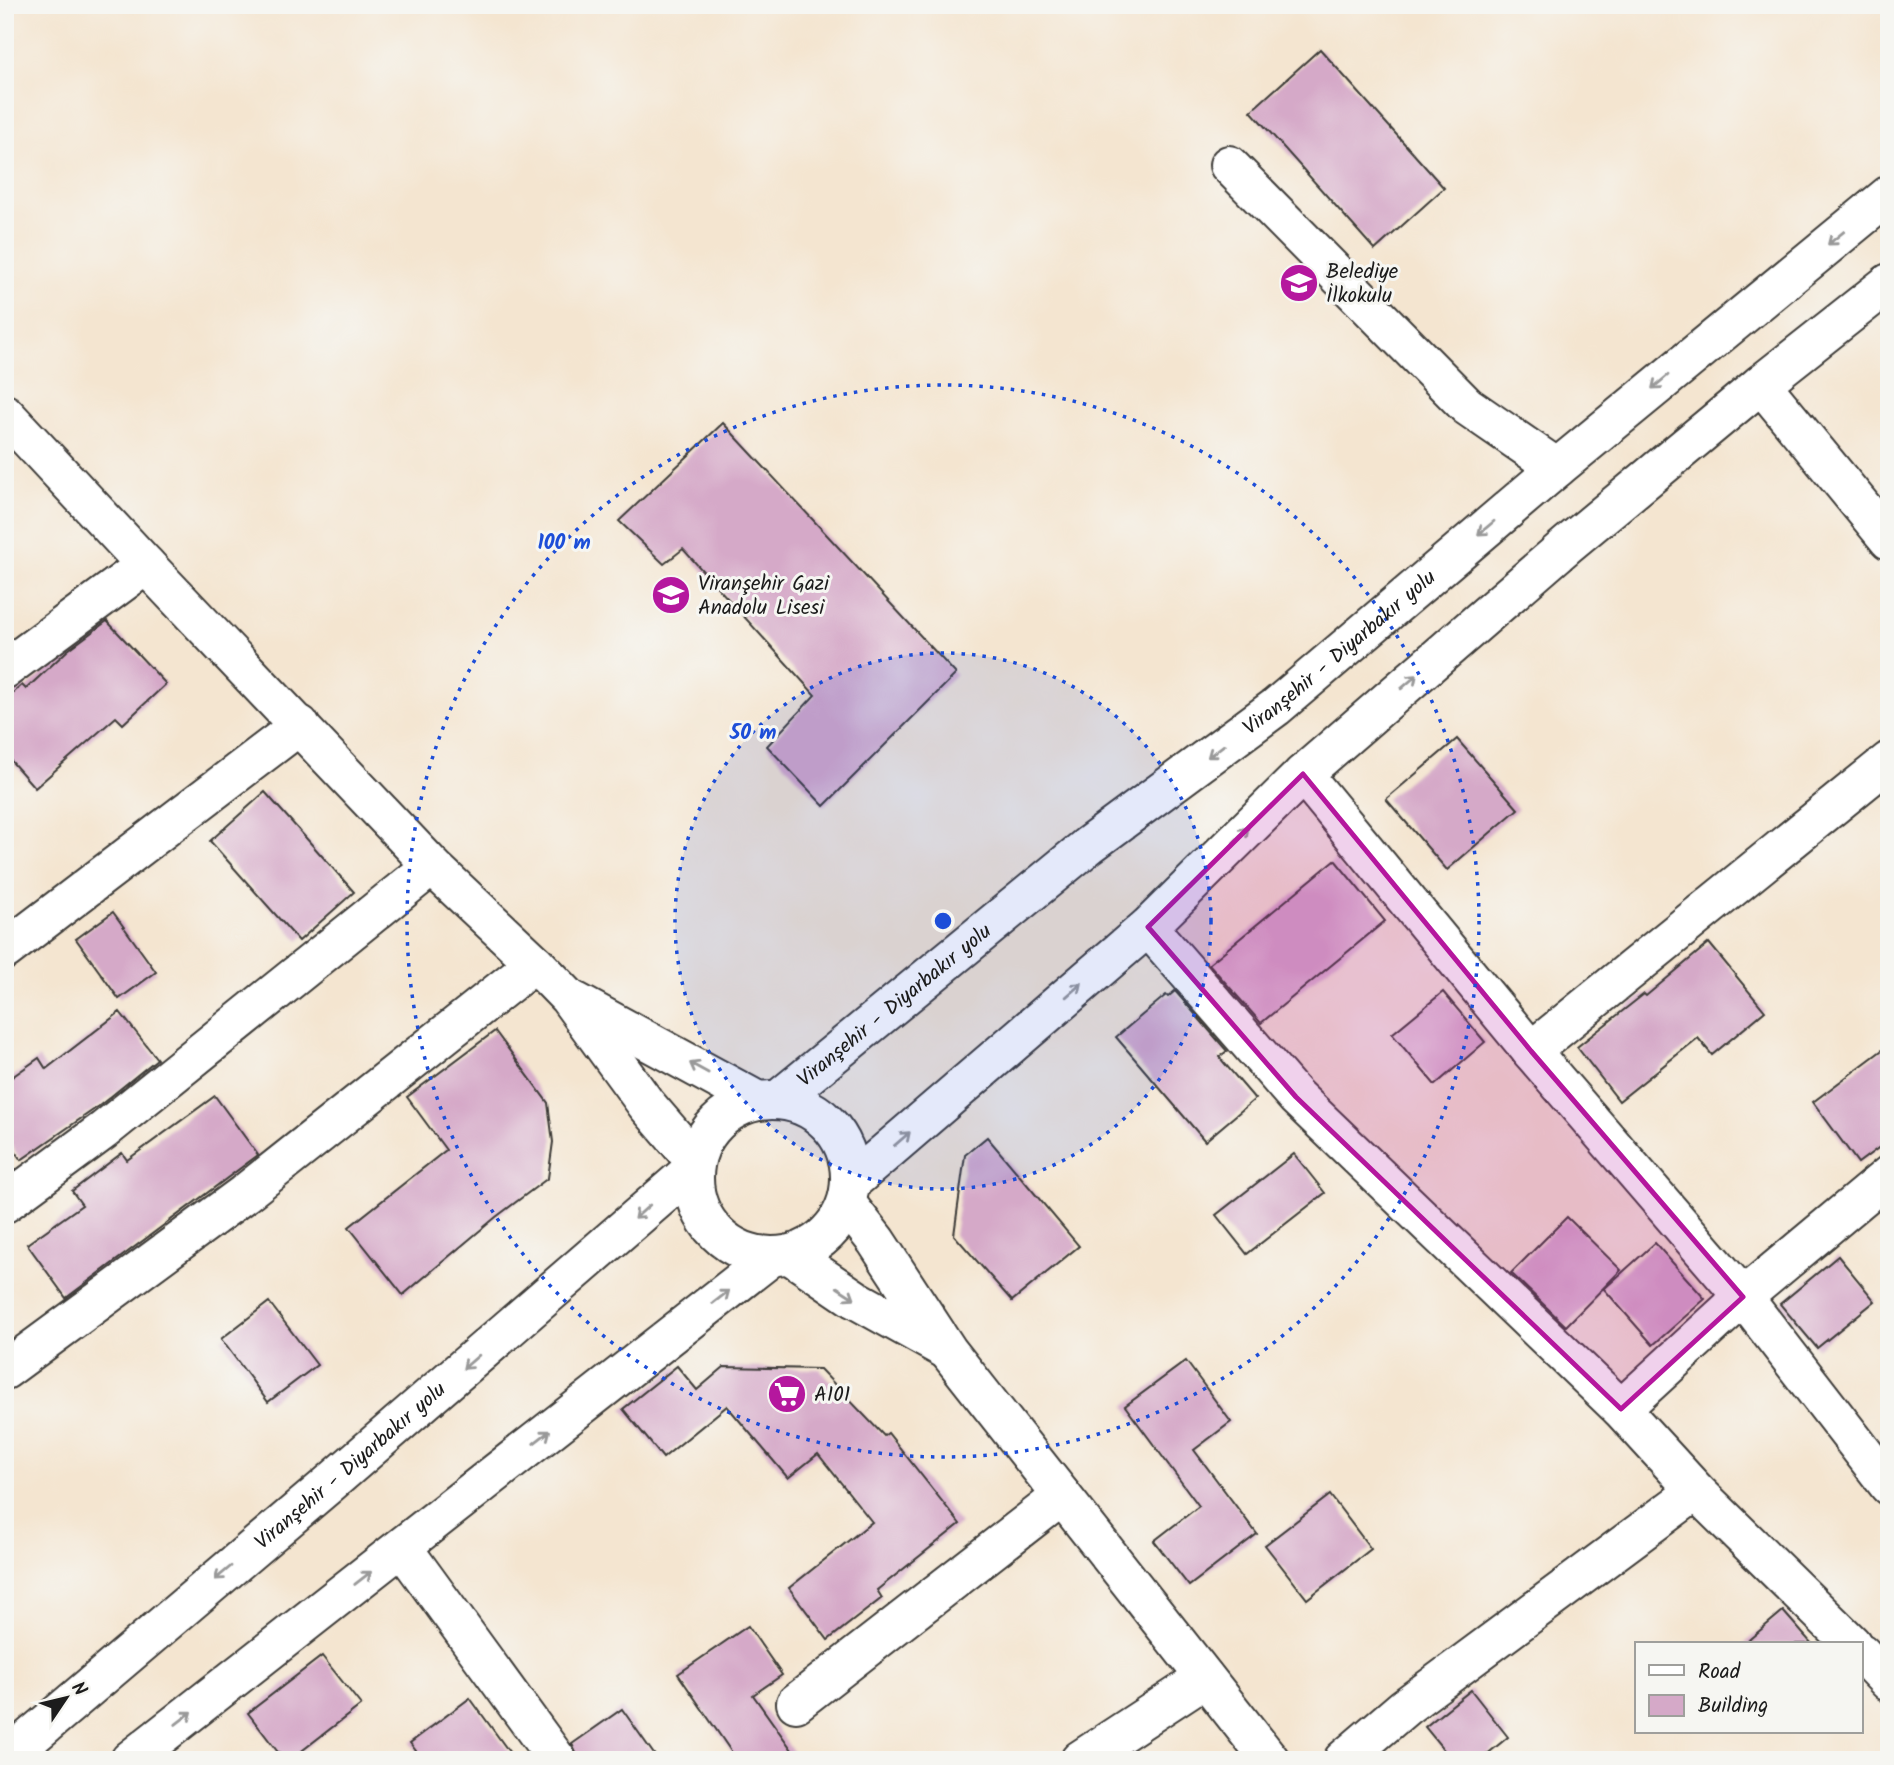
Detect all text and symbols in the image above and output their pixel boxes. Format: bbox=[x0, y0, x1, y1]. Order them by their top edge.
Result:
one-way arrow bbox=[1827, 230, 1845, 246]
place label: Belediye İlkokulu bbox=[1326, 256, 1399, 313]
school or university icon: Belediye İlkokulu bbox=[1278, 262, 1320, 304]
one-way arrow bbox=[1652, 375, 1670, 390]
one-way arrow bbox=[1477, 520, 1495, 536]
text: 100 m bbox=[537, 527, 591, 560]
street label: Viranşehir - Diyarbakır yolu bbox=[1236, 563, 1444, 744]
place label: Viranşehir Gazi Anadolu Lisesi bbox=[698, 568, 830, 625]
school or university icon: Viranşehir Gazi Anadolu Lisesi bbox=[650, 574, 692, 616]
one-way arrow bbox=[1400, 674, 1418, 690]
text: 50 m bbox=[729, 717, 776, 750]
one-way arrow bbox=[1207, 744, 1226, 758]
one-way arrow bbox=[1232, 827, 1249, 844]
centre of rings bbox=[931, 909, 955, 933]
street label: Viranşehir - Diyarbakır yolu bbox=[790, 916, 1000, 1096]
one-way arrow bbox=[1065, 982, 1083, 998]
one-way arrow bbox=[689, 1061, 709, 1075]
one-way arrow bbox=[893, 1131, 911, 1147]
one-way arrow bbox=[633, 1204, 651, 1220]
one-way arrow bbox=[836, 1286, 856, 1300]
one-way arrow bbox=[711, 1289, 730, 1304]
one-way arrow bbox=[462, 1354, 480, 1370]
supermarket icon: A101 bbox=[766, 1373, 808, 1415]
street label: Viranşehir - Diyarbakır yolu bbox=[248, 1375, 454, 1559]
place label: A101 bbox=[814, 1379, 850, 1412]
one-way arrow bbox=[532, 1430, 551, 1445]
one-way arrow bbox=[215, 1565, 233, 1581]
one-way arrow bbox=[354, 1570, 372, 1585]
legend bbox=[1635, 1642, 1862, 1734]
text: Road bbox=[1698, 1656, 1741, 1689]
north arrow bbox=[32, 1664, 102, 1734]
text: N bbox=[63, 1676, 94, 1703]
text: Building bbox=[1698, 1690, 1768, 1723]
one-way arrow bbox=[174, 1710, 192, 1725]

